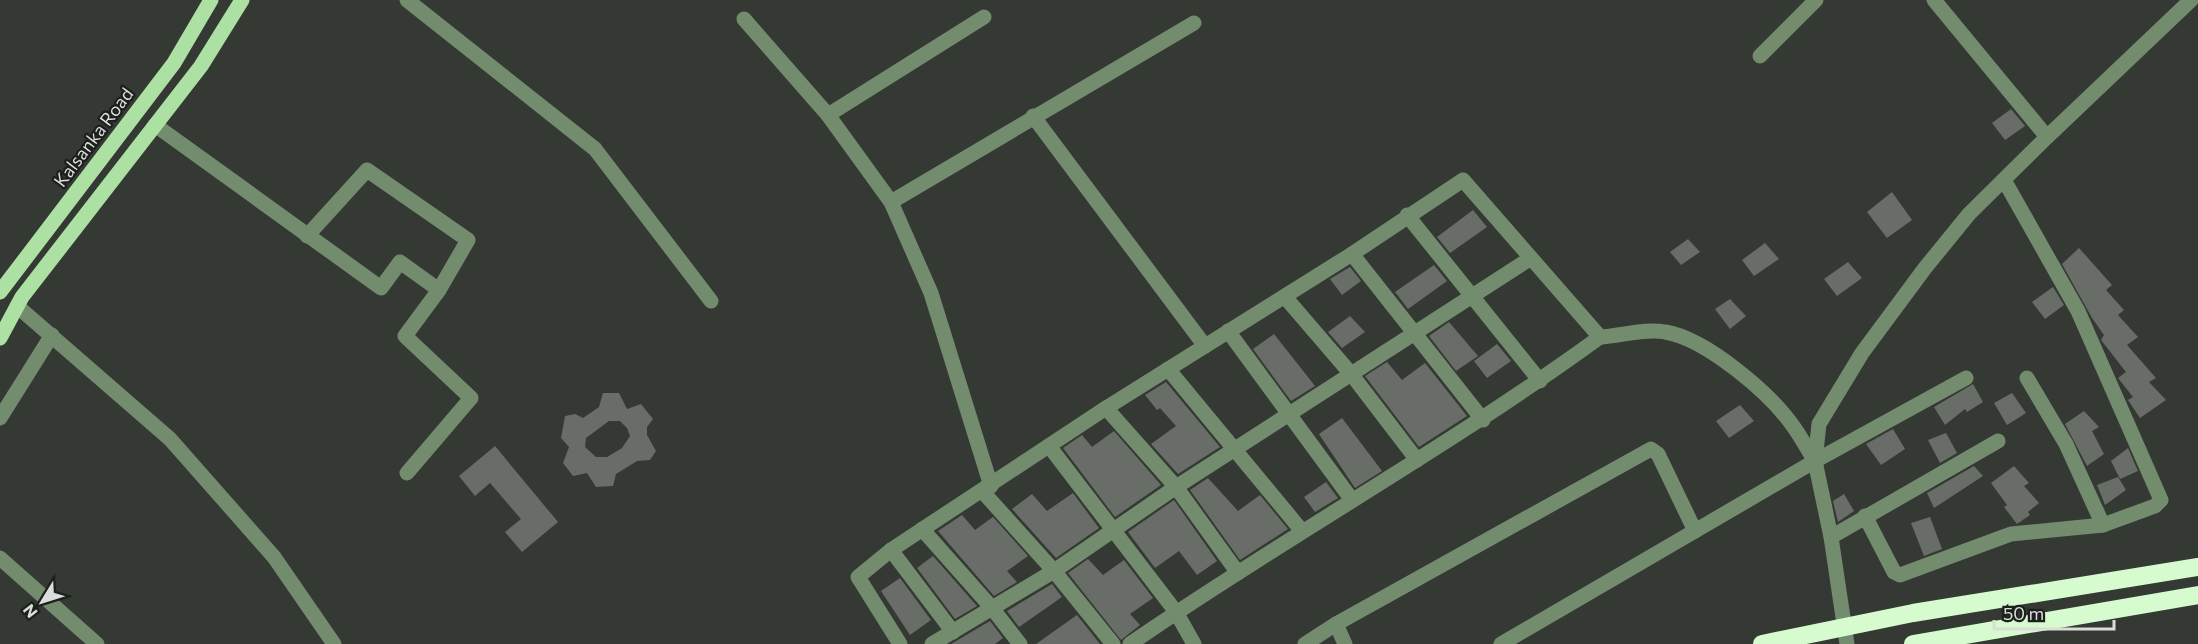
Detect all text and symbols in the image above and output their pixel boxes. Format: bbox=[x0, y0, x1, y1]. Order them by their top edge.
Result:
street label: Kalsanka Road bbox=[49, 83, 137, 191]
north arrow bbox=[12, 572, 72, 632]
scale bar bbox=[1994, 593, 2114, 631]
text: N bbox=[19, 601, 41, 622]
text: 50 m bbox=[2003, 602, 2044, 624]

